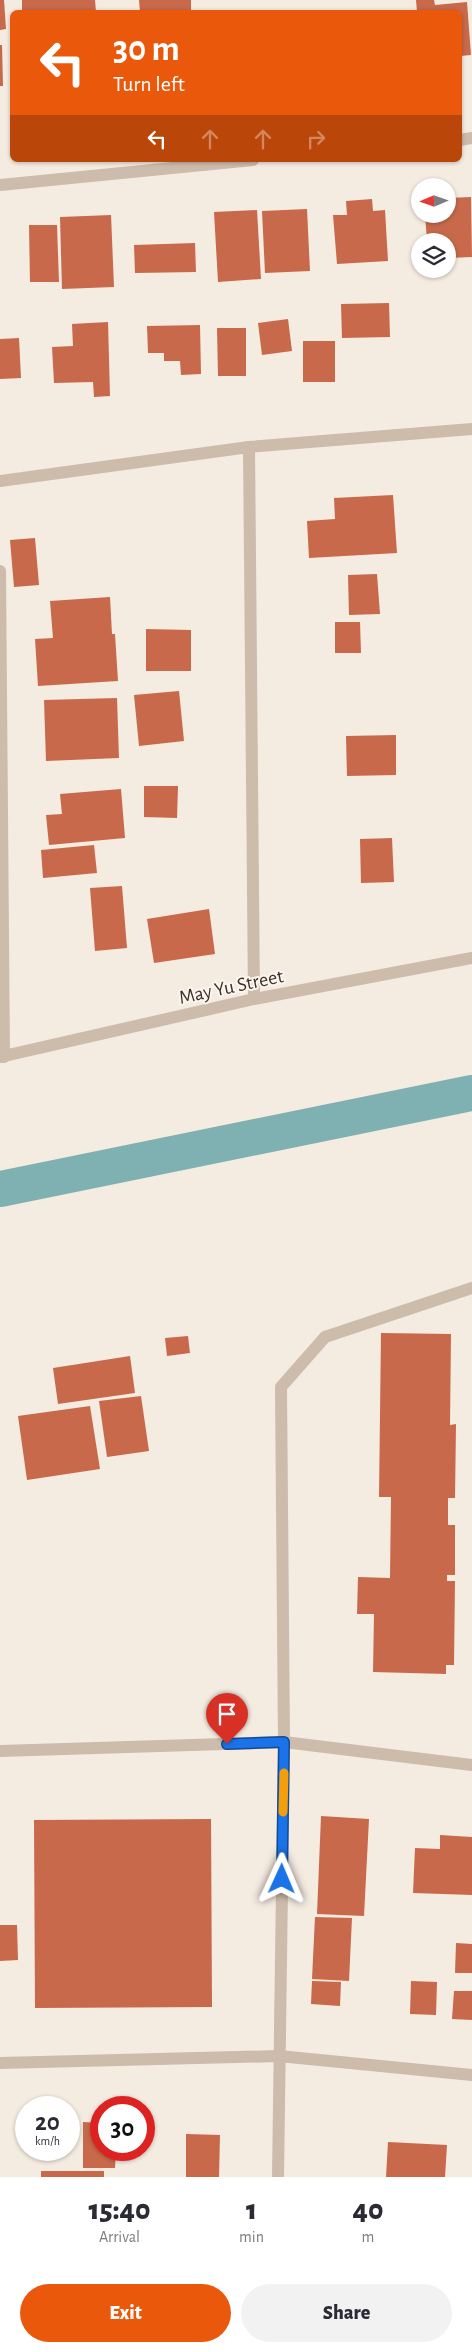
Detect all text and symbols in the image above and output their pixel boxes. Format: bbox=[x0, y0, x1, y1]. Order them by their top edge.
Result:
icon: left bbox=[30, 30, 95, 95]
text: 30 m bbox=[113, 32, 180, 67]
text: Turn left bbox=[113, 73, 185, 95]
icon: left bbox=[143, 125, 171, 153]
icon: ahead bbox=[196, 125, 224, 153]
icon: ahead bbox=[249, 125, 277, 153]
icon: right bbox=[302, 125, 330, 153]
north arrow bbox=[411, 178, 456, 222]
map controls bbox=[411, 178, 456, 278]
button: layers bbox=[411, 233, 456, 278]
street label: May Yu Street bbox=[177, 966, 286, 1008]
pin bbox=[206, 1693, 248, 1744]
icon: arrive bbox=[213, 1700, 241, 1728]
position arrow bbox=[255, 1852, 307, 1904]
speed limit sign: 30 bbox=[90, 2096, 155, 2161]
text: 20 bbox=[35, 2110, 60, 2135]
text: km/h bbox=[35, 2135, 60, 2147]
text: 15:40 bbox=[89, 2195, 151, 2225]
text: 1 bbox=[246, 2195, 257, 2225]
text: 40 bbox=[352, 2195, 383, 2225]
text: Arrival bbox=[99, 2229, 140, 2245]
text: min bbox=[239, 2229, 264, 2245]
text: m bbox=[362, 2229, 374, 2245]
button: Exit bbox=[20, 2284, 231, 2342]
button: Share bbox=[241, 2284, 452, 2342]

